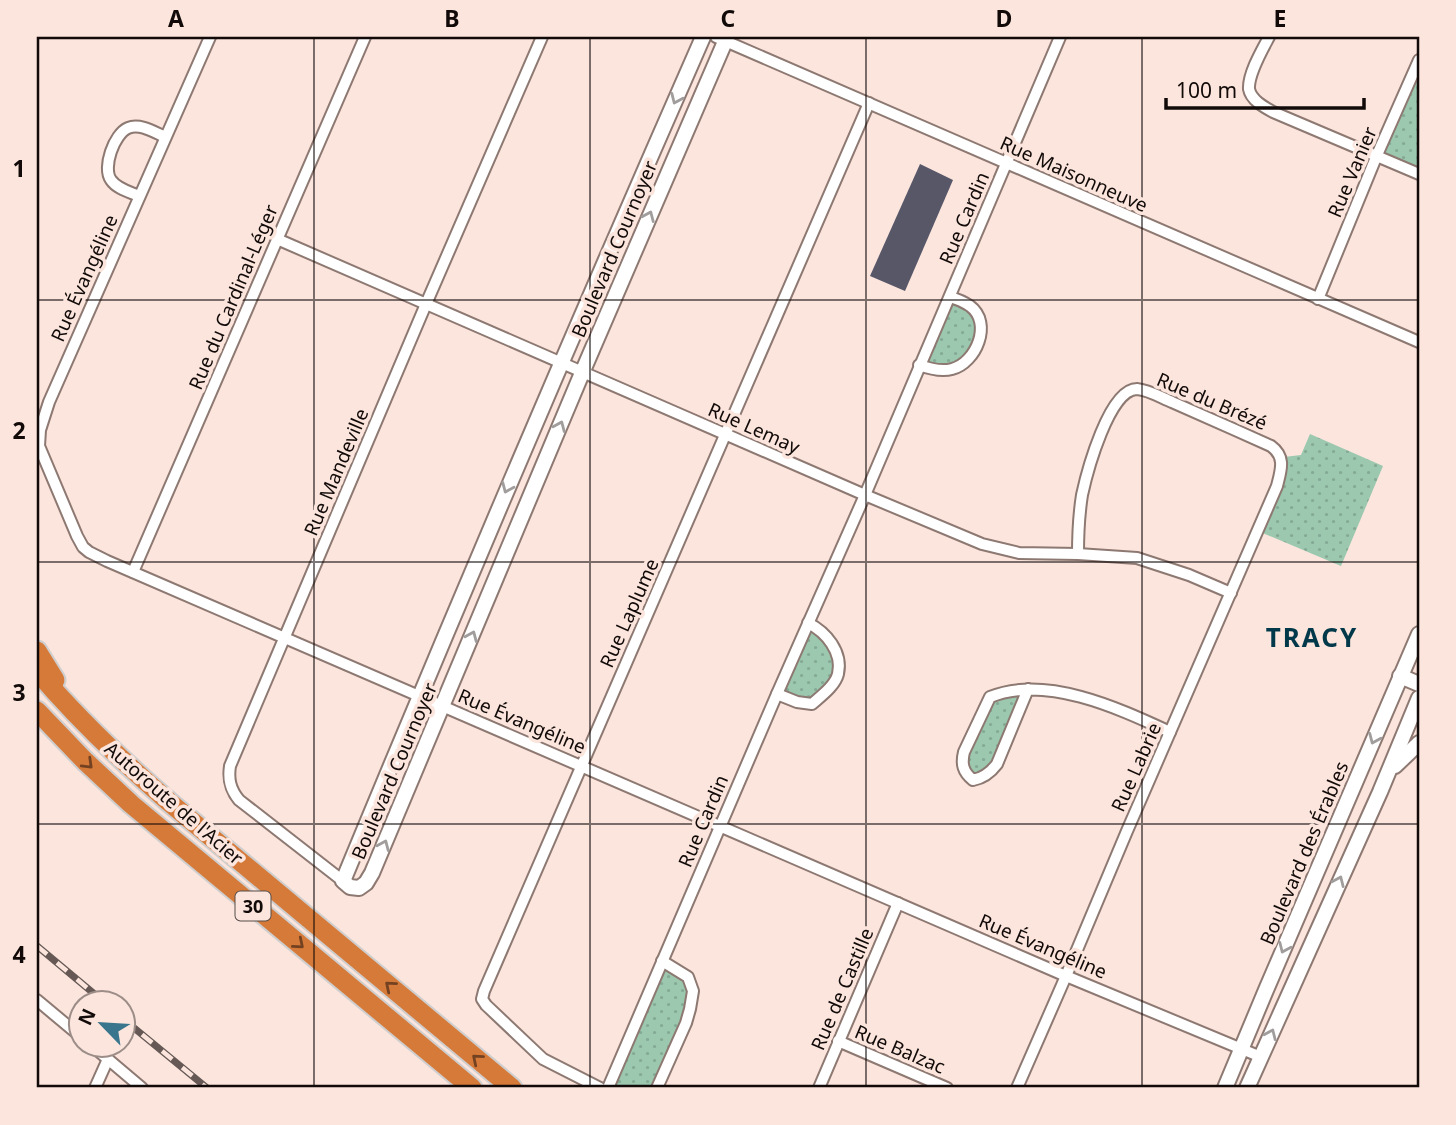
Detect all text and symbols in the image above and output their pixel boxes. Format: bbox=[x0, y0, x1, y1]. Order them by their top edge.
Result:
text: A bbox=[168, 2, 184, 34]
text: B bbox=[444, 2, 460, 34]
text: C bbox=[721, 2, 736, 34]
text: D bbox=[996, 2, 1012, 34]
text: E bbox=[1274, 2, 1286, 34]
scale bar bbox=[1166, 66, 1363, 110]
text: 100 m bbox=[1176, 76, 1237, 104]
one-way arrow bbox=[670, 92, 684, 105]
street label: Rue Vanier bbox=[1321, 123, 1383, 221]
street label: Rue Maisonneuve bbox=[996, 130, 1152, 218]
text: 1 bbox=[12, 152, 26, 184]
street label: Boulevard Cournoyer bbox=[565, 157, 663, 341]
street label: Rue Cardin bbox=[933, 168, 995, 268]
street label: Rue du Cardinal-Léger bbox=[182, 200, 284, 394]
street label: Rue Évangéline bbox=[44, 210, 124, 346]
one-way arrow bbox=[641, 211, 655, 224]
street label: Rue du Brézé bbox=[1153, 366, 1271, 436]
street label: Rue Lemay bbox=[704, 396, 804, 460]
street label: Rue Mandeville bbox=[297, 404, 375, 540]
text: 2 bbox=[12, 414, 26, 446]
one-way arrow bbox=[552, 420, 566, 433]
one-way arrow bbox=[502, 481, 516, 493]
street label: Rue Laplume bbox=[593, 554, 665, 672]
district label: TRACY bbox=[1266, 619, 1358, 655]
one-way arrow bbox=[464, 630, 478, 643]
text: 3 bbox=[12, 676, 26, 708]
street label: Boulevard Cournoyer bbox=[345, 679, 443, 863]
street label: Rue Évangéline bbox=[454, 682, 590, 760]
street label: Rue Labrie bbox=[1105, 718, 1167, 816]
one-way arrow bbox=[1368, 732, 1382, 744]
street label: Autoroute de l'Acier bbox=[99, 736, 249, 870]
one-way arrow bbox=[80, 756, 93, 769]
street label: Boulevard des Érables bbox=[1254, 757, 1354, 949]
street label: Rue Cardin bbox=[672, 771, 734, 871]
one-way arrow bbox=[375, 840, 389, 852]
one-way arrow bbox=[1331, 876, 1345, 888]
road number: 30 bbox=[236, 891, 270, 920]
street label: Rue Évangéline bbox=[975, 907, 1111, 985]
street label: Rue de Castille bbox=[805, 924, 879, 1054]
one-way arrow bbox=[291, 935, 303, 948]
text: 4 bbox=[12, 938, 26, 970]
one-way arrow bbox=[1278, 941, 1292, 954]
one-way arrow bbox=[385, 982, 398, 995]
north arrow bbox=[66, 988, 136, 1058]
text: N bbox=[72, 1004, 102, 1029]
street label: Rue Balzac bbox=[851, 1018, 949, 1080]
one-way arrow bbox=[1263, 1028, 1277, 1041]
one-way arrow bbox=[473, 1055, 486, 1067]

